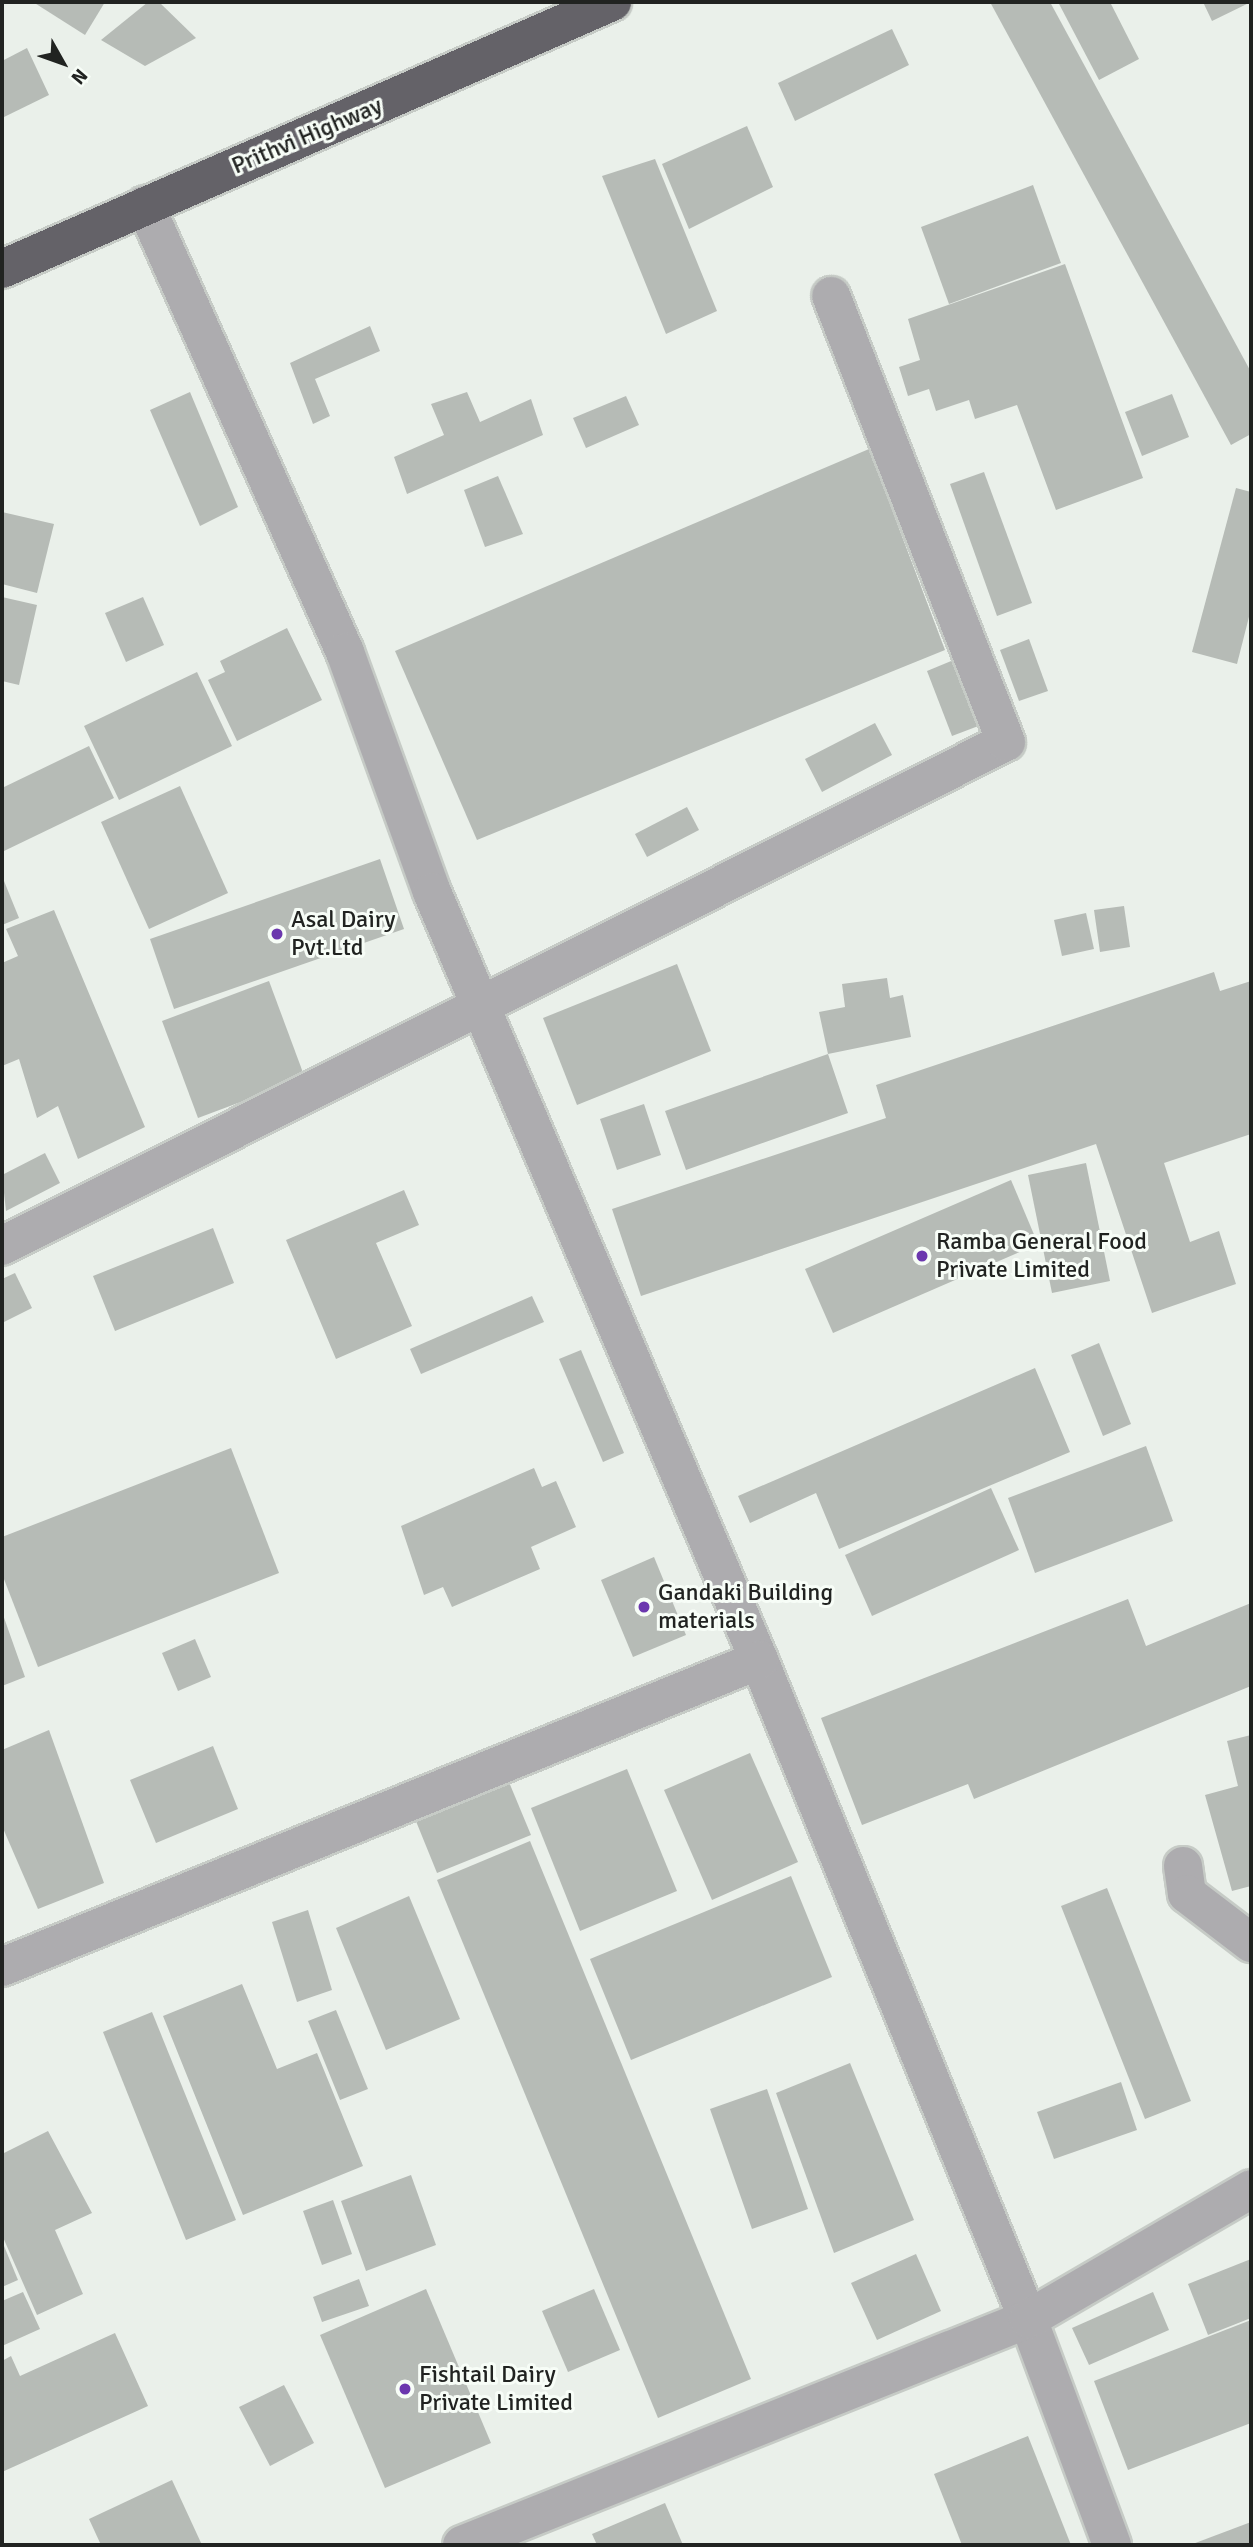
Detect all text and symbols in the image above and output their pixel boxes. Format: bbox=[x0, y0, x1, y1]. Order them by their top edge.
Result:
north arrow bbox=[28, 28, 98, 98]
text: N bbox=[66, 64, 93, 89]
street label: Prithvi Highway bbox=[227, 91, 387, 181]
place label: Asal Dairy Pvt.Ltd bbox=[291, 906, 395, 962]
marker: Asal Dairy Pvt.Ltd bbox=[269, 926, 285, 942]
place label: Ramba General Food Private Limited bbox=[936, 1228, 1147, 1284]
marker: Ramba General Food Private Limited bbox=[914, 1248, 930, 1264]
place label: Gandaki Building materials bbox=[658, 1579, 833, 1635]
marker: Gandaki Building materials bbox=[636, 1599, 652, 1615]
place label: Fishtail Dairy Private Limited bbox=[419, 2361, 573, 2417]
marker: Fishtail Dairy Private Limited bbox=[397, 2381, 413, 2397]

